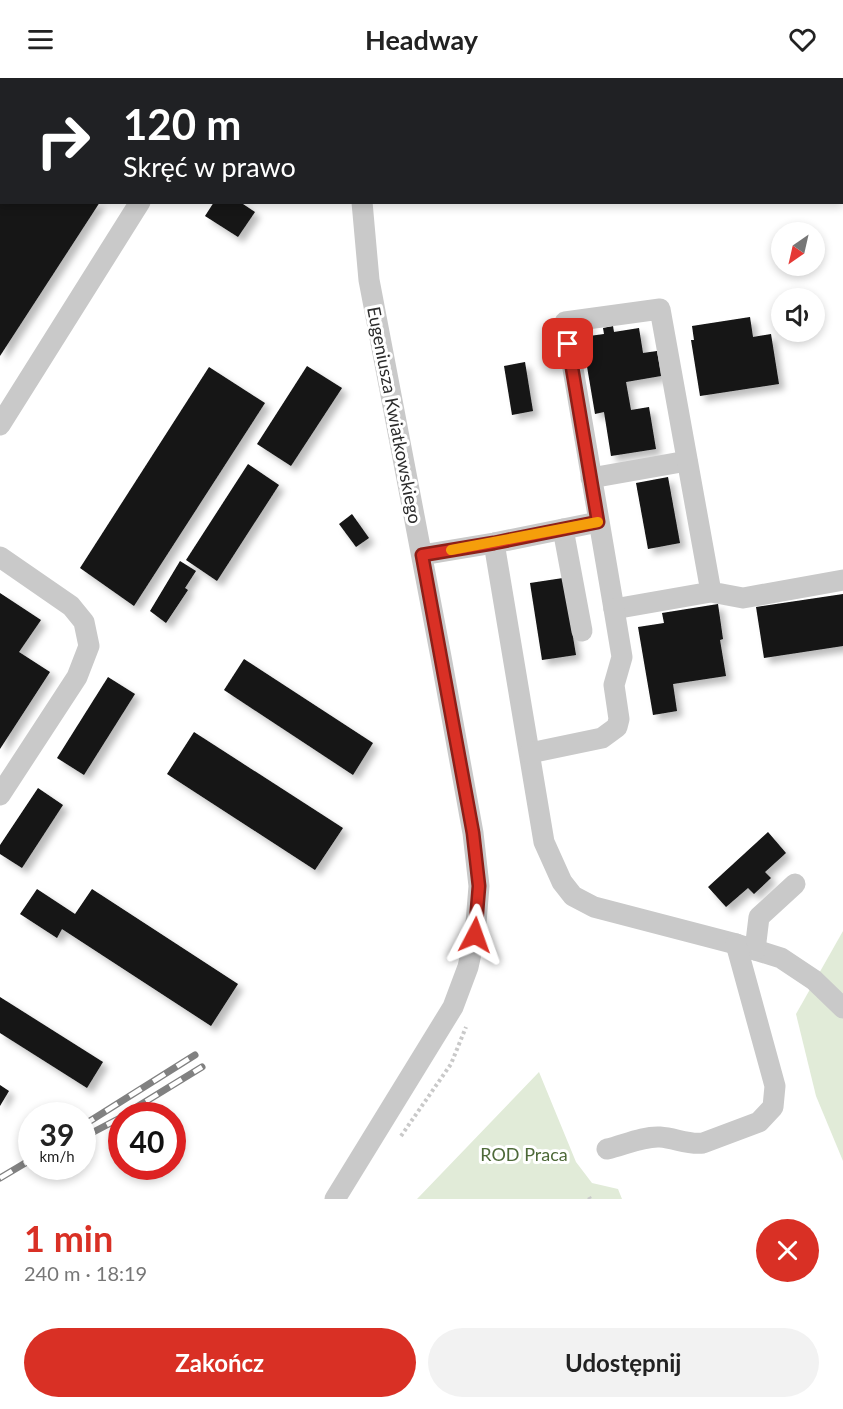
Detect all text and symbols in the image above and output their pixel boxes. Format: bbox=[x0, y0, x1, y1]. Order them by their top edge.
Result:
icon: menu bbox=[24, 23, 57, 56]
text: Headway bbox=[365, 23, 478, 56]
icon: heart bbox=[786, 23, 819, 56]
text: 120 m bbox=[123, 99, 241, 149]
icon: right bbox=[24, 102, 102, 180]
text: Skręć w prawo bbox=[123, 150, 296, 183]
north arrow bbox=[771, 222, 825, 276]
map controls bbox=[771, 222, 825, 342]
button: sound bbox=[771, 288, 825, 342]
street label: Eugeniusza Kwiatkowskiego bbox=[363, 305, 427, 525]
pin bbox=[542, 318, 593, 369]
icon: arrive bbox=[551, 327, 584, 360]
position arrow bbox=[443, 903, 507, 967]
speed limit sign: 40 bbox=[108, 1102, 186, 1180]
text: 39 bbox=[40, 1116, 74, 1152]
park label: ROD Praca bbox=[480, 1143, 568, 1165]
text: km/h bbox=[39, 1147, 75, 1165]
text: 1 min bbox=[24, 1216, 113, 1260]
button: close bbox=[756, 1219, 819, 1282]
text: 240 m · 18:19 bbox=[24, 1261, 147, 1285]
button: Zakończ bbox=[24, 1328, 416, 1397]
button: Udostępnij bbox=[428, 1328, 819, 1397]

